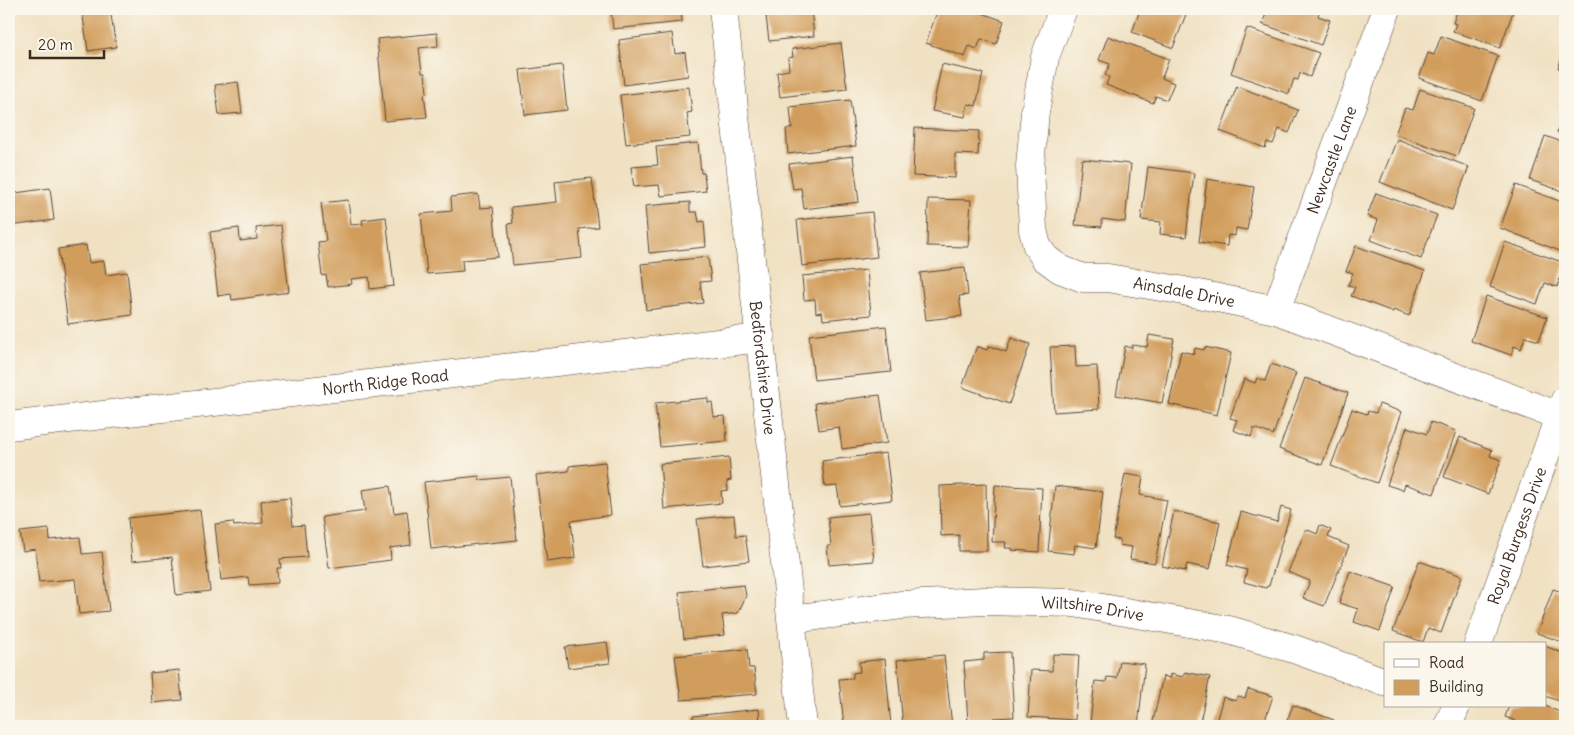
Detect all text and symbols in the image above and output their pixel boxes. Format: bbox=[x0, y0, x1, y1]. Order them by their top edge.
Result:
scale bar bbox=[30, 28, 104, 60]
text: 20 m bbox=[38, 35, 73, 54]
street label: Newcastle Lane bbox=[1302, 103, 1360, 217]
street label: Ainsdale Drive bbox=[1132, 272, 1237, 311]
street label: Bedfordshire Drive bbox=[746, 300, 780, 436]
street label: North Ridge Road bbox=[321, 365, 450, 399]
street label: Royal Burgess Drive bbox=[1483, 464, 1550, 607]
street label: Wiltshire Drive bbox=[1041, 592, 1145, 625]
legend bbox=[1384, 642, 1546, 708]
text: Road bbox=[1429, 653, 1464, 672]
text: Building bbox=[1429, 677, 1484, 696]

